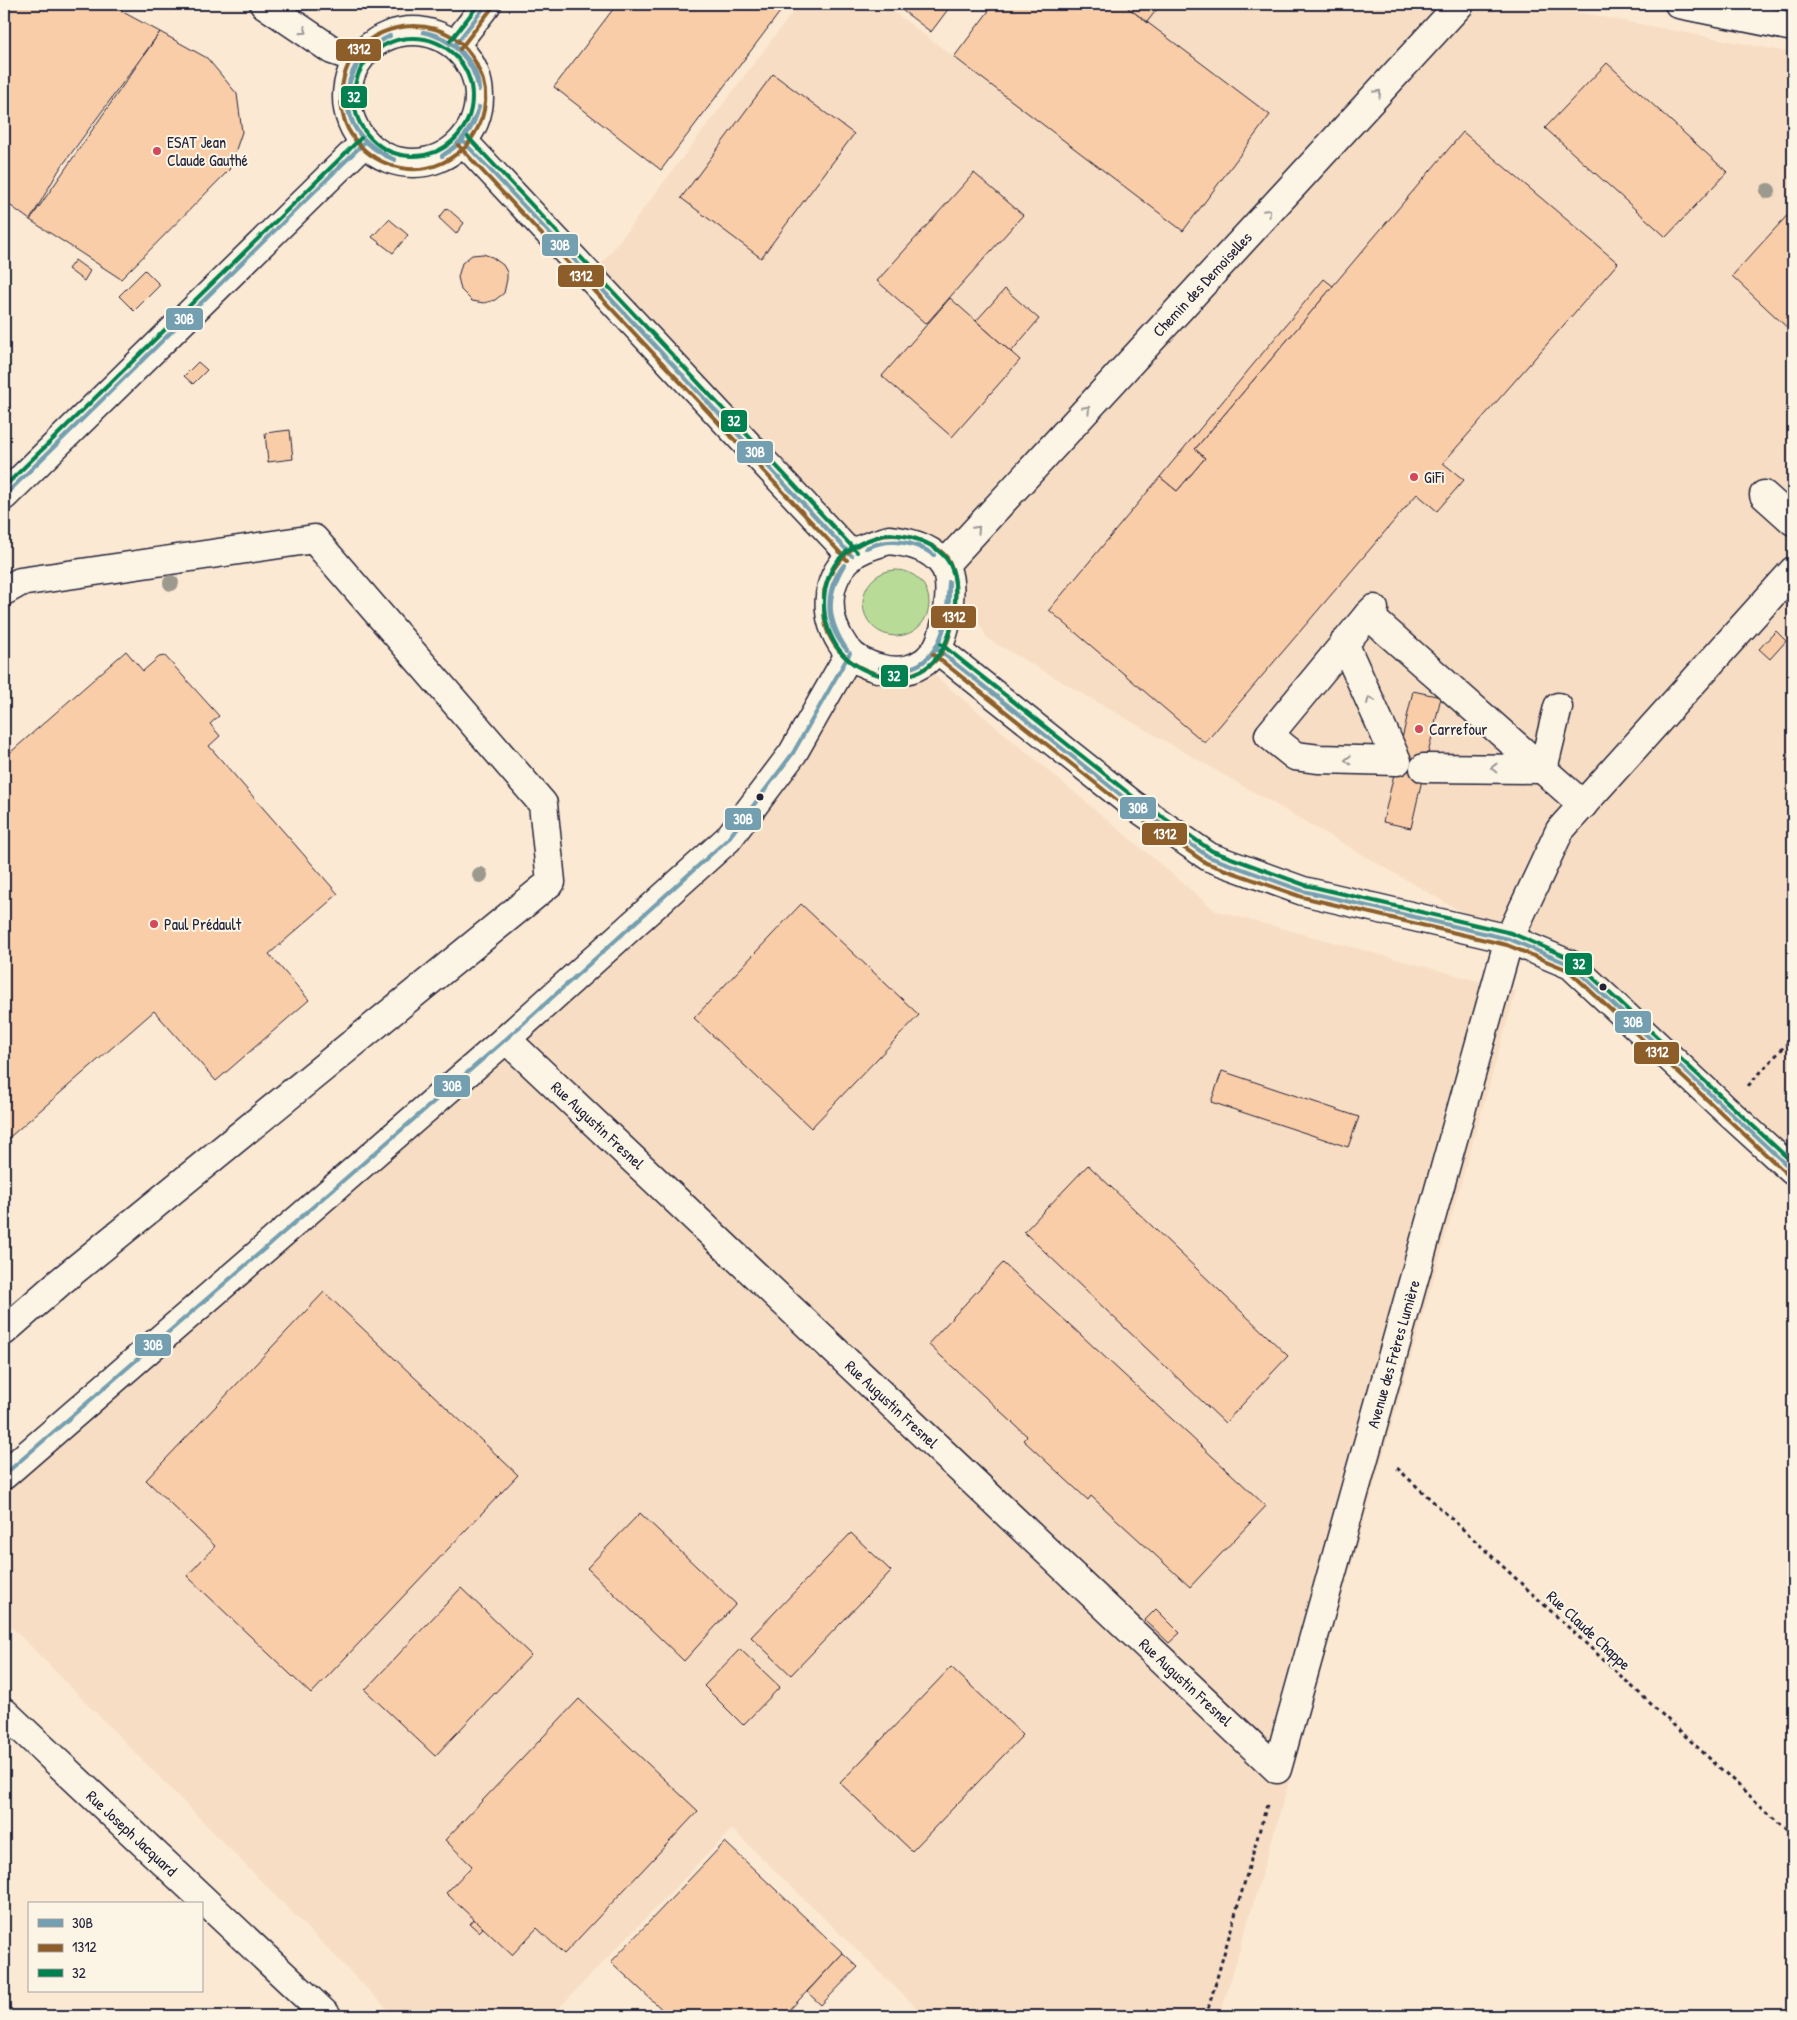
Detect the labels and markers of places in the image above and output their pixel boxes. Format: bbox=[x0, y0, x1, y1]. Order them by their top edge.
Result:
place label: ESAT Jean Claude Gauthé bbox=[167, 131, 249, 171]
marker: ESAT Jean Claude Gauthé bbox=[151, 145, 163, 157]
place label: GiFi bbox=[1424, 466, 1445, 488]
marker: GiFi bbox=[1408, 471, 1420, 483]
place label: Carrefour bbox=[1429, 718, 1487, 740]
marker: Carrefour bbox=[1413, 723, 1425, 735]
unlabelled marker bbox=[755, 792, 765, 802]
place label: Paul Prédault bbox=[164, 913, 242, 935]
marker: Paul Prédault bbox=[148, 918, 160, 930]
unlabelled marker bbox=[1598, 982, 1608, 992]

